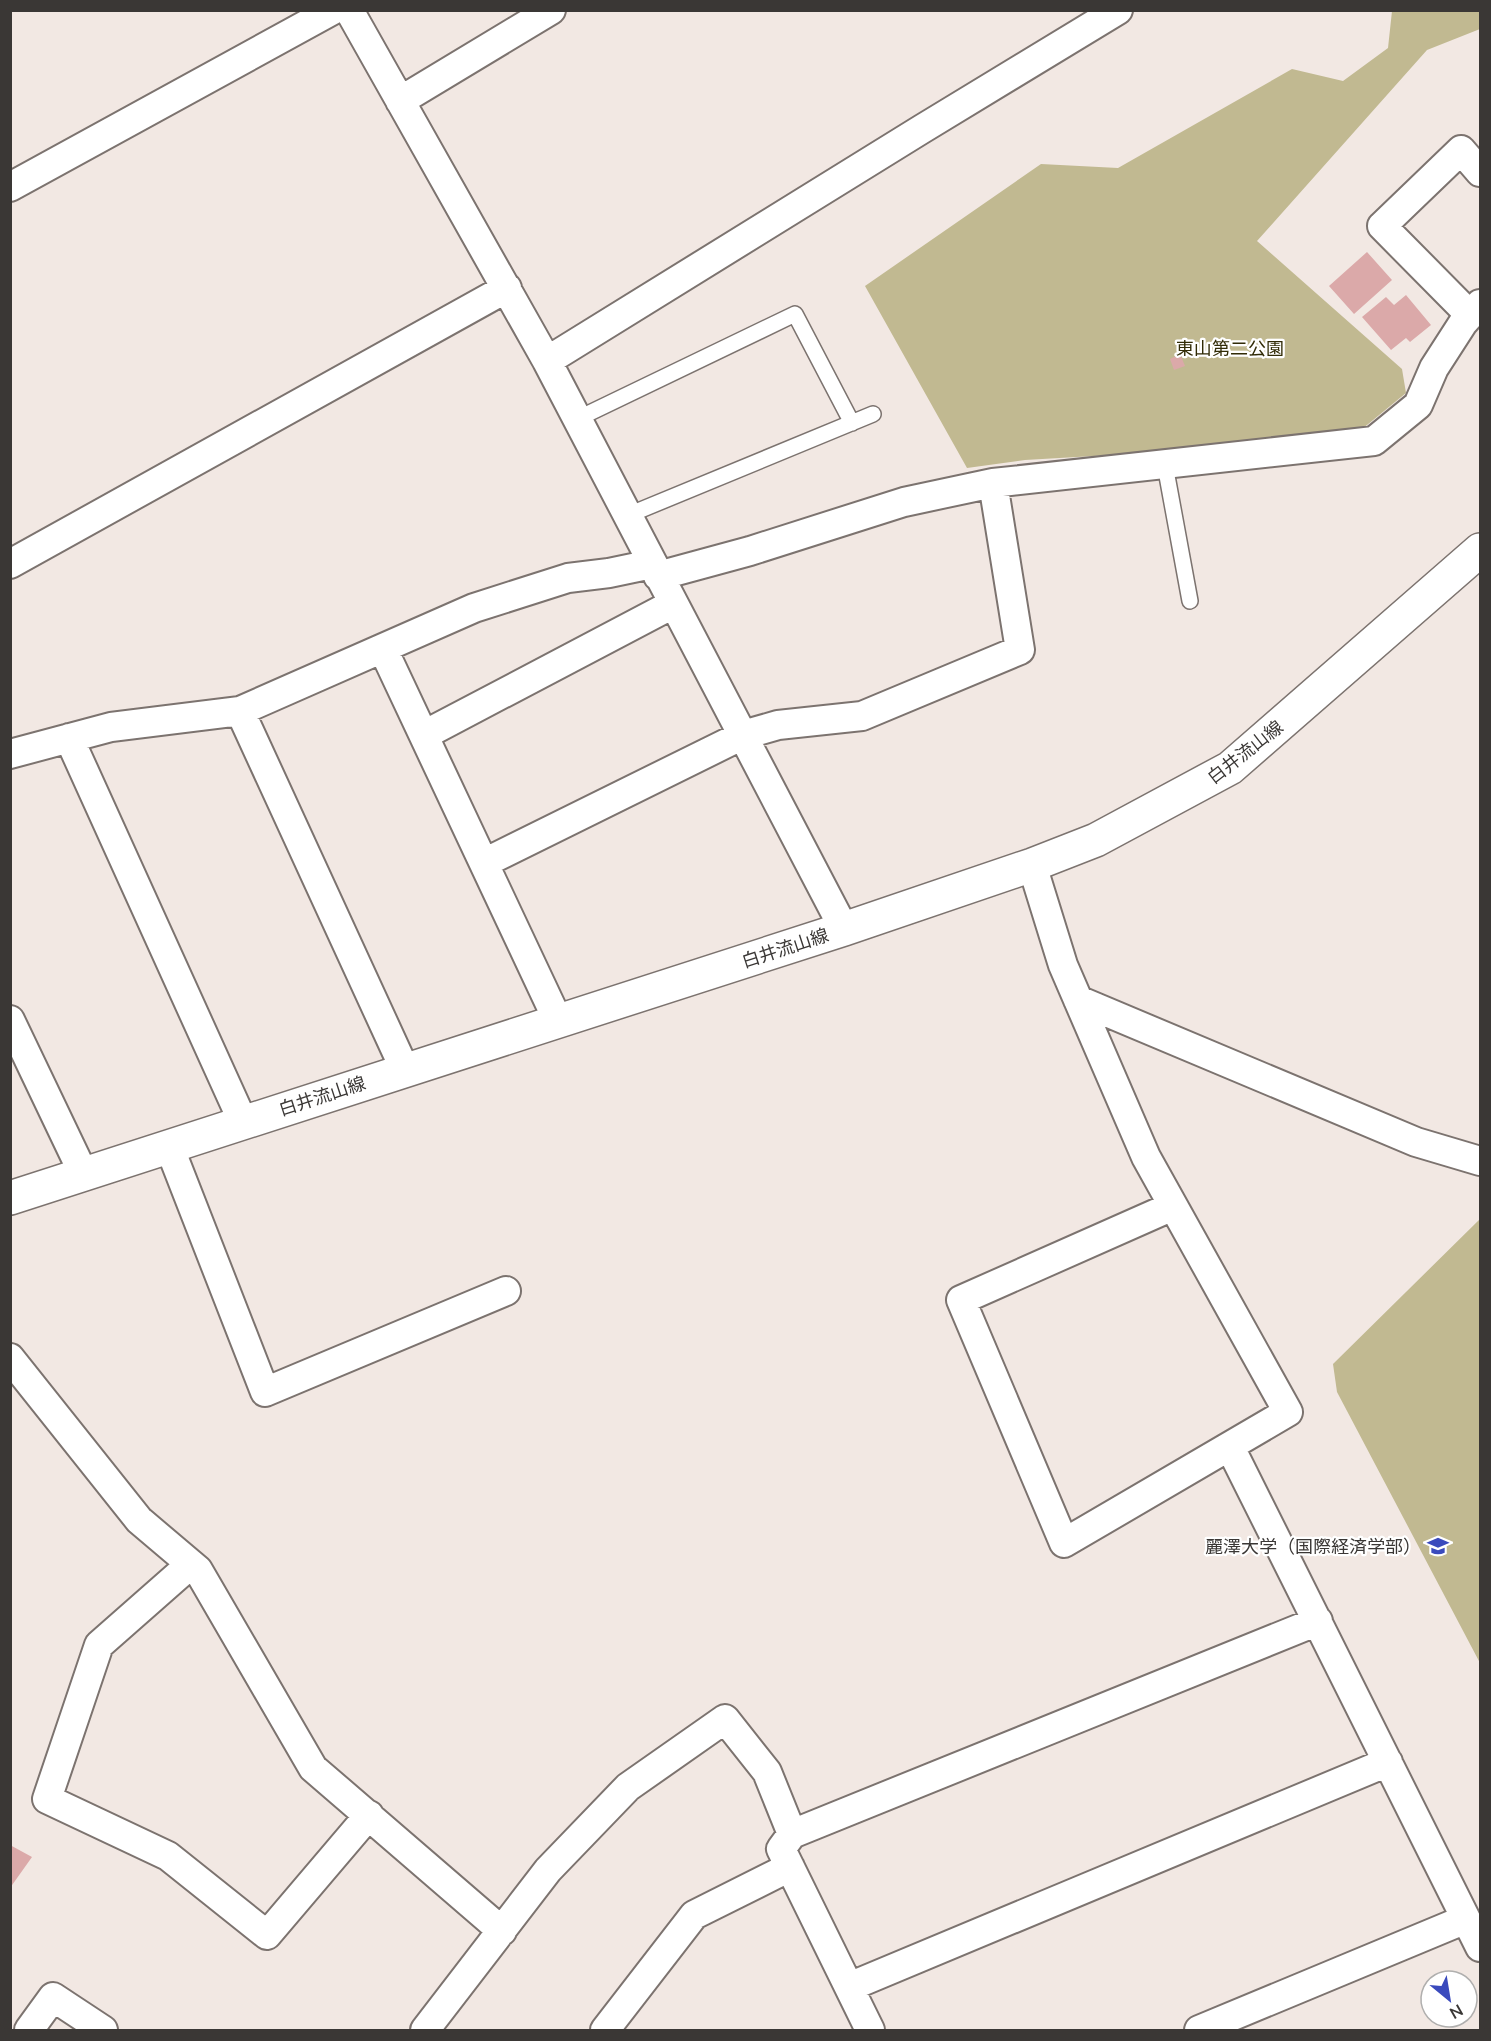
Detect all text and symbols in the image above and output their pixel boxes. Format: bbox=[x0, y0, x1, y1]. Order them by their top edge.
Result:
park label: 東山第二公園 bbox=[1176, 337, 1284, 360]
street label: 白井流山線 bbox=[1202, 715, 1288, 789]
street label: 白井流山線 bbox=[739, 923, 831, 973]
street label: 白井流山線 bbox=[276, 1071, 368, 1121]
school or university icon: 麗澤大学（国際経済学部） bbox=[1426, 1534, 1450, 1558]
place label: 麗澤大学（国際経済学部） bbox=[1205, 1535, 1421, 1558]
north arrow bbox=[1419, 1969, 1479, 2029]
text: N bbox=[1446, 2000, 1467, 2024]

